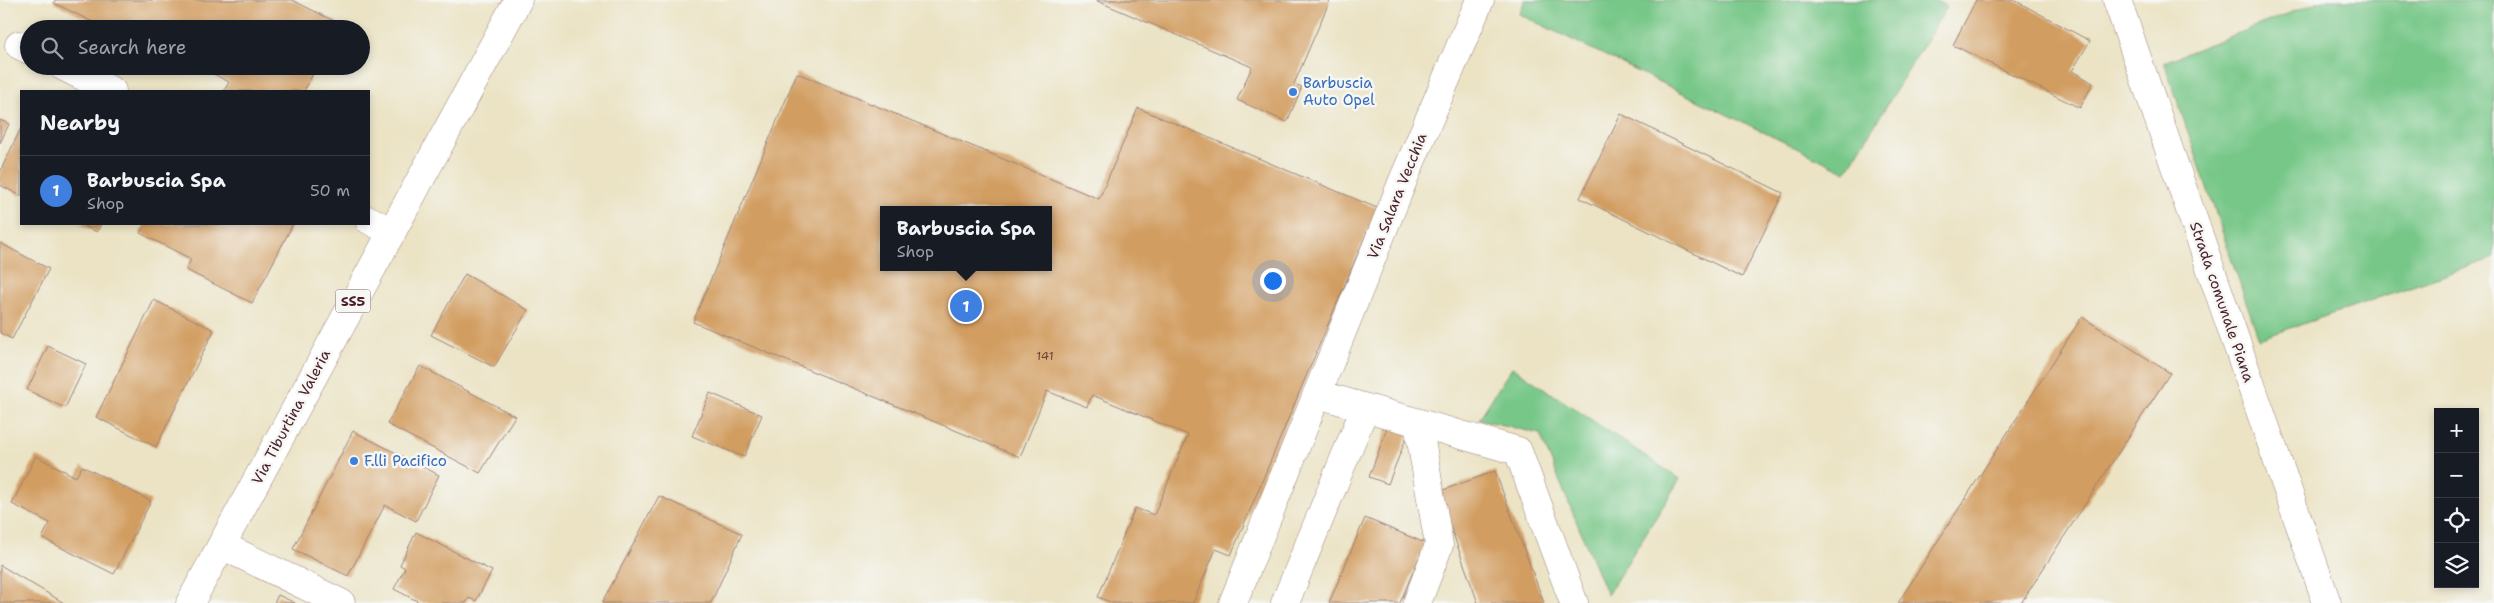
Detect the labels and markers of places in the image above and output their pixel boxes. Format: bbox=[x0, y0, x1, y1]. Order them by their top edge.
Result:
place label: Barbuscia Auto Opel bbox=[1303, 73, 1375, 110]
marker: Barbuscia Auto Opel bbox=[1287, 86, 1299, 98]
pin: 1 bbox=[950, 287, 982, 325]
place label: F.lli Pacifico bbox=[364, 451, 447, 471]
marker: F.lli Pacifico bbox=[348, 455, 360, 467]

